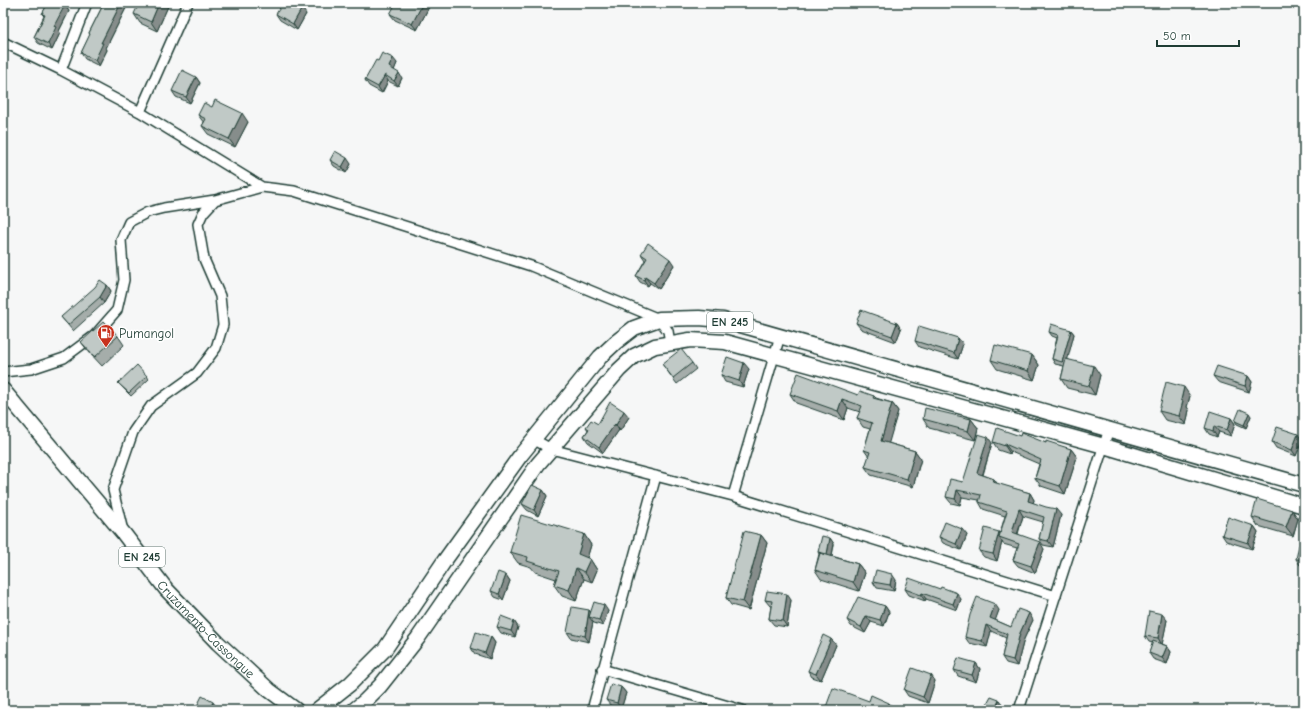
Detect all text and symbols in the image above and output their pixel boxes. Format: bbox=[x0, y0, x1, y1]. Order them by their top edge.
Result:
scale bar bbox=[1157, 22, 1239, 48]
text: 50 m bbox=[1163, 29, 1191, 43]
road number: EN 245 bbox=[707, 312, 753, 332]
fuel station icon: Pumangol bbox=[96, 323, 116, 348]
place label: Pumangol bbox=[119, 326, 174, 341]
road number: EN 245 bbox=[119, 547, 165, 567]
street label: Cruzamento-Cassongue bbox=[154, 578, 258, 681]

